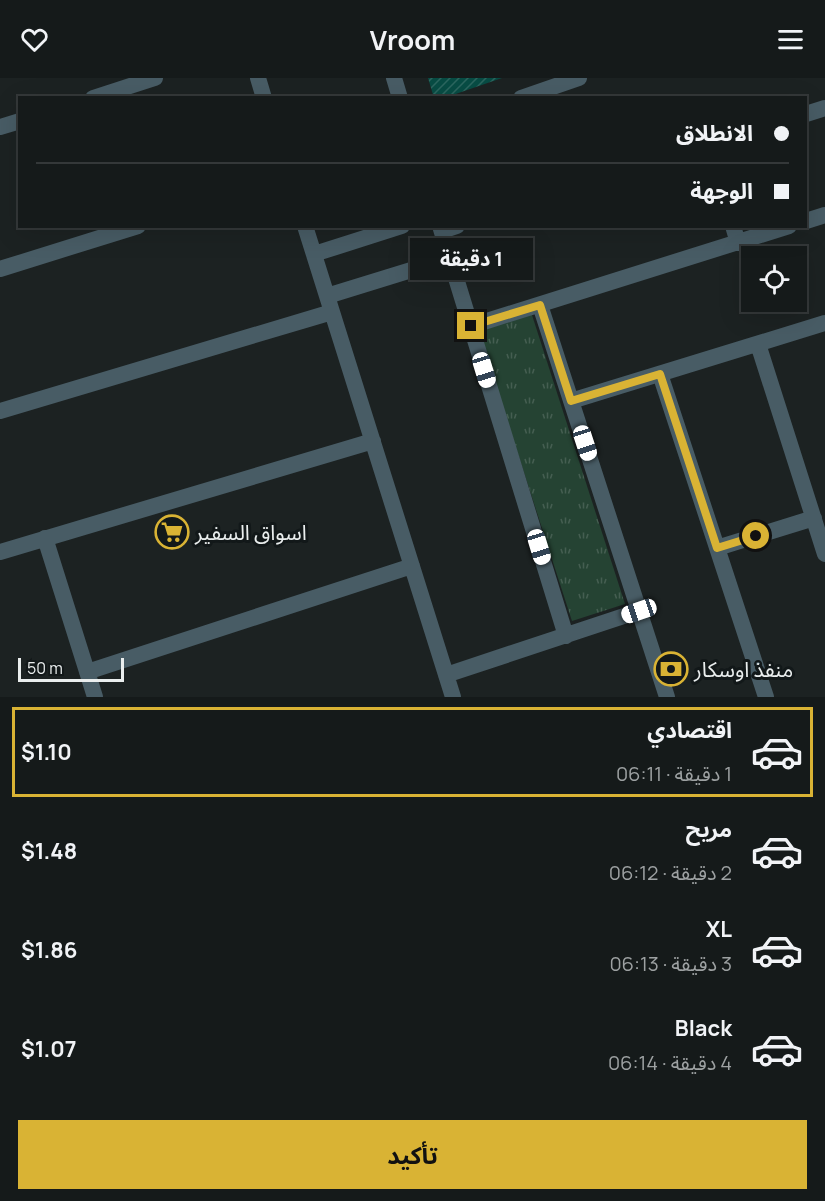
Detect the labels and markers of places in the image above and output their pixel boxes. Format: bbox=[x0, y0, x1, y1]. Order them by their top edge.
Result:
supermarket icon: اسواق السفير bbox=[154, 514, 190, 550]
place label: اسواق السفير bbox=[194, 518, 307, 546]
bank icon: منفذ اوسكار bbox=[653, 651, 689, 687]
place label: منفذ اوسكار bbox=[693, 655, 793, 683]

